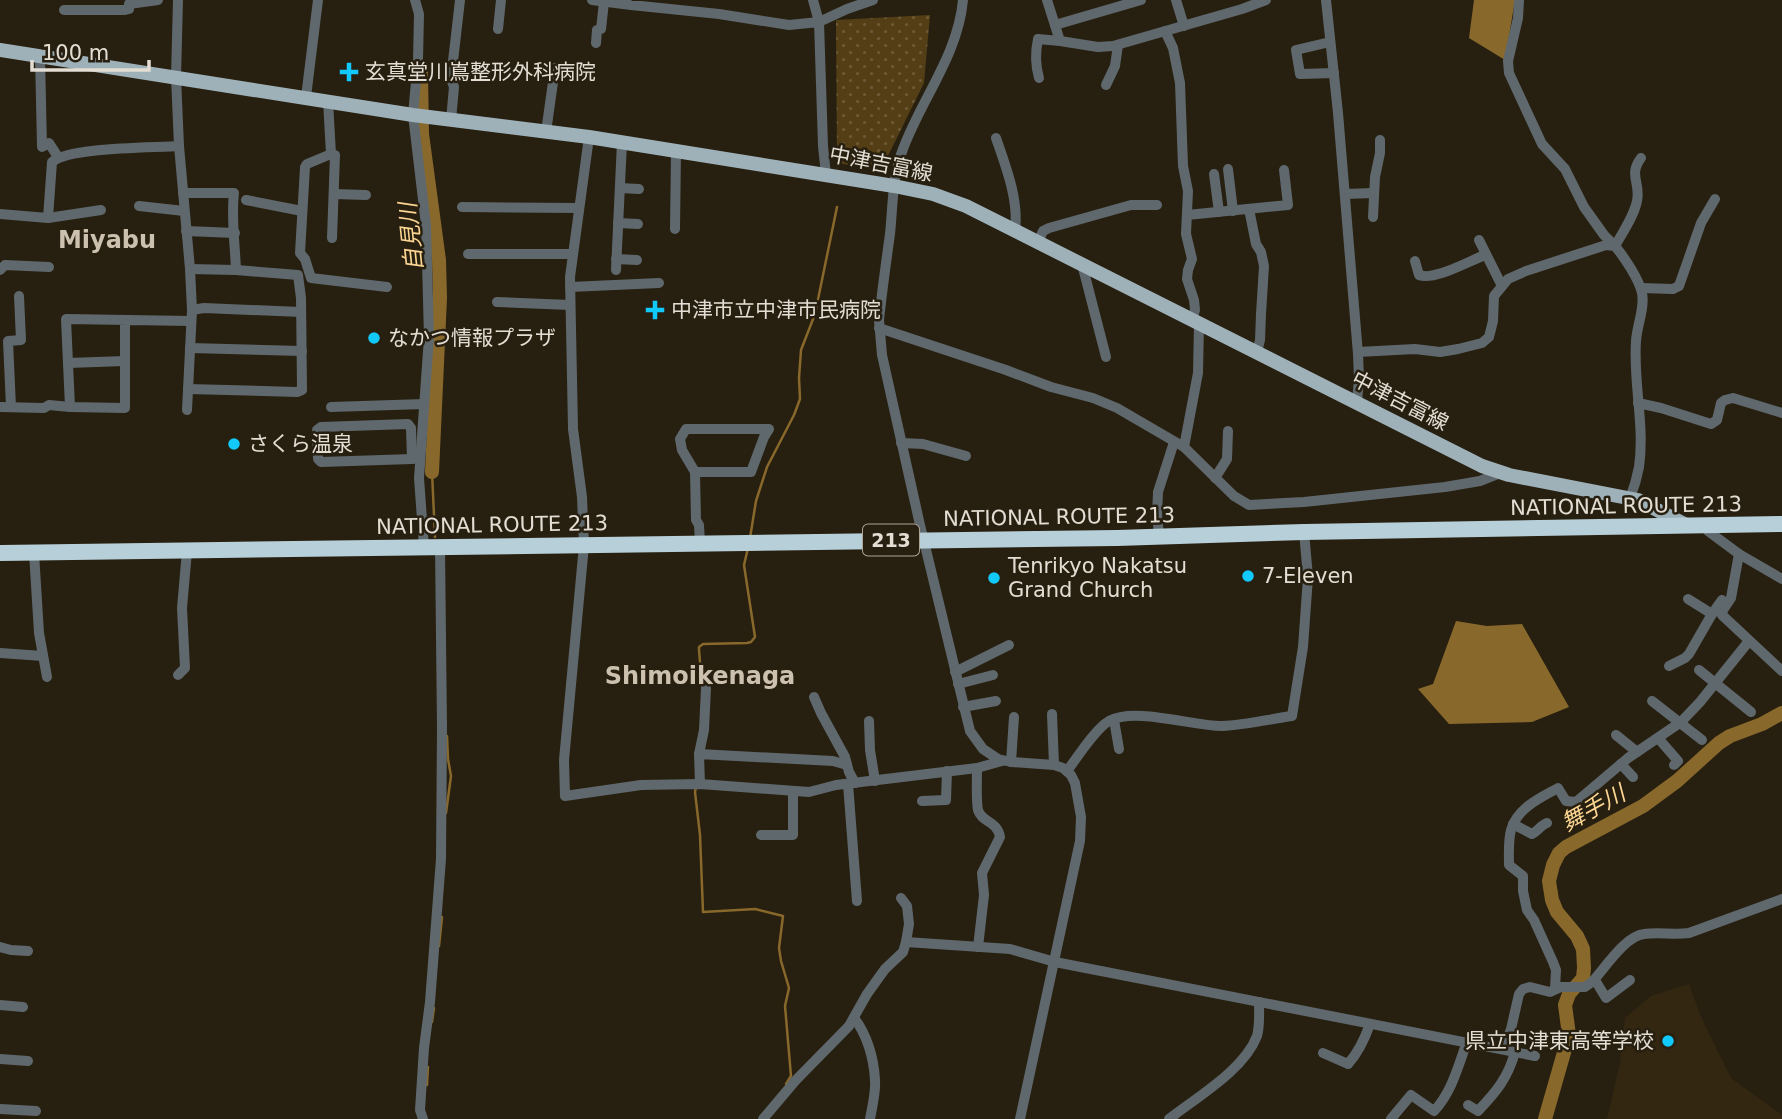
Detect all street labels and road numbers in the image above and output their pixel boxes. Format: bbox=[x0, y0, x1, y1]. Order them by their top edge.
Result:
street label: 中津吉富線 bbox=[827, 142, 935, 186]
street label: 中津吉富線 bbox=[1348, 366, 1452, 436]
street label: NATIONAL ROUTE 213 bbox=[1510, 492, 1742, 520]
street label: NATIONAL ROUTE 213 bbox=[943, 503, 1175, 531]
street label: NATIONAL ROUTE 213 bbox=[376, 511, 608, 539]
road number: 213 bbox=[863, 524, 919, 555]

